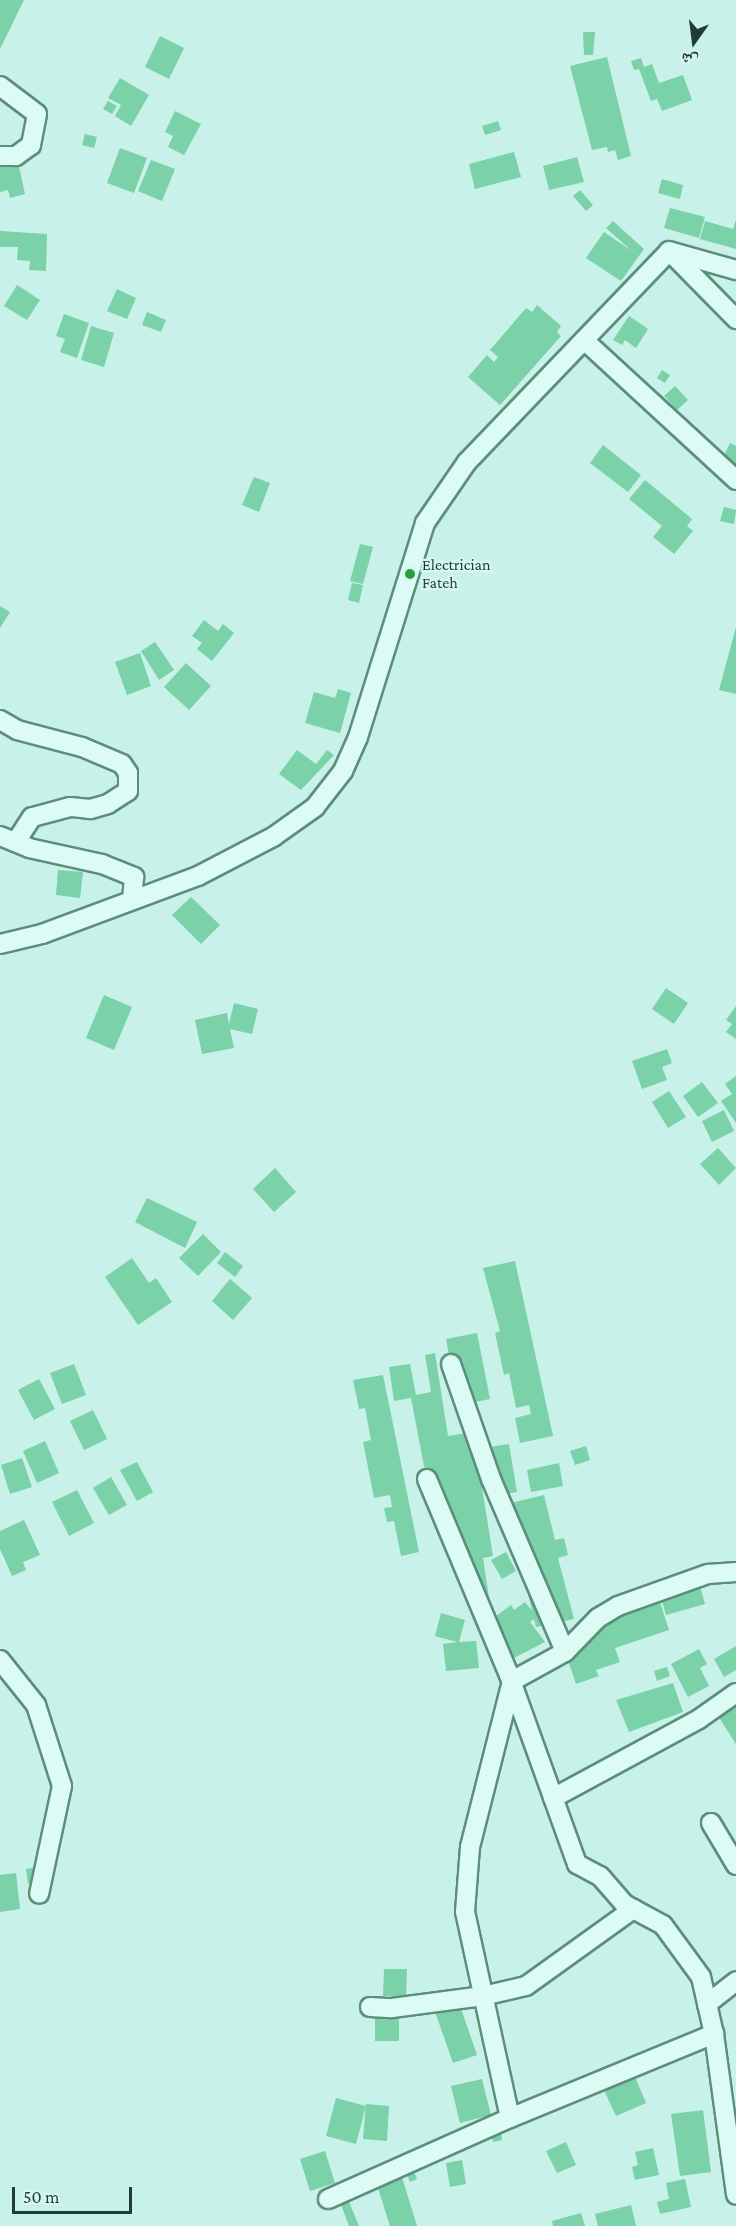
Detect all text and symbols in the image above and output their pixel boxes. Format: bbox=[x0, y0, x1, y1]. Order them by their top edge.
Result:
north arrow bbox=[664, 12, 724, 72]
text: ش bbox=[679, 50, 700, 70]
place label: Electrician Fateh bbox=[422, 555, 491, 593]
marker: Electrician Fateh bbox=[403, 567, 417, 581]
scale bar bbox=[15, 2175, 135, 2213]
text: 50 m bbox=[23, 2187, 60, 2207]

